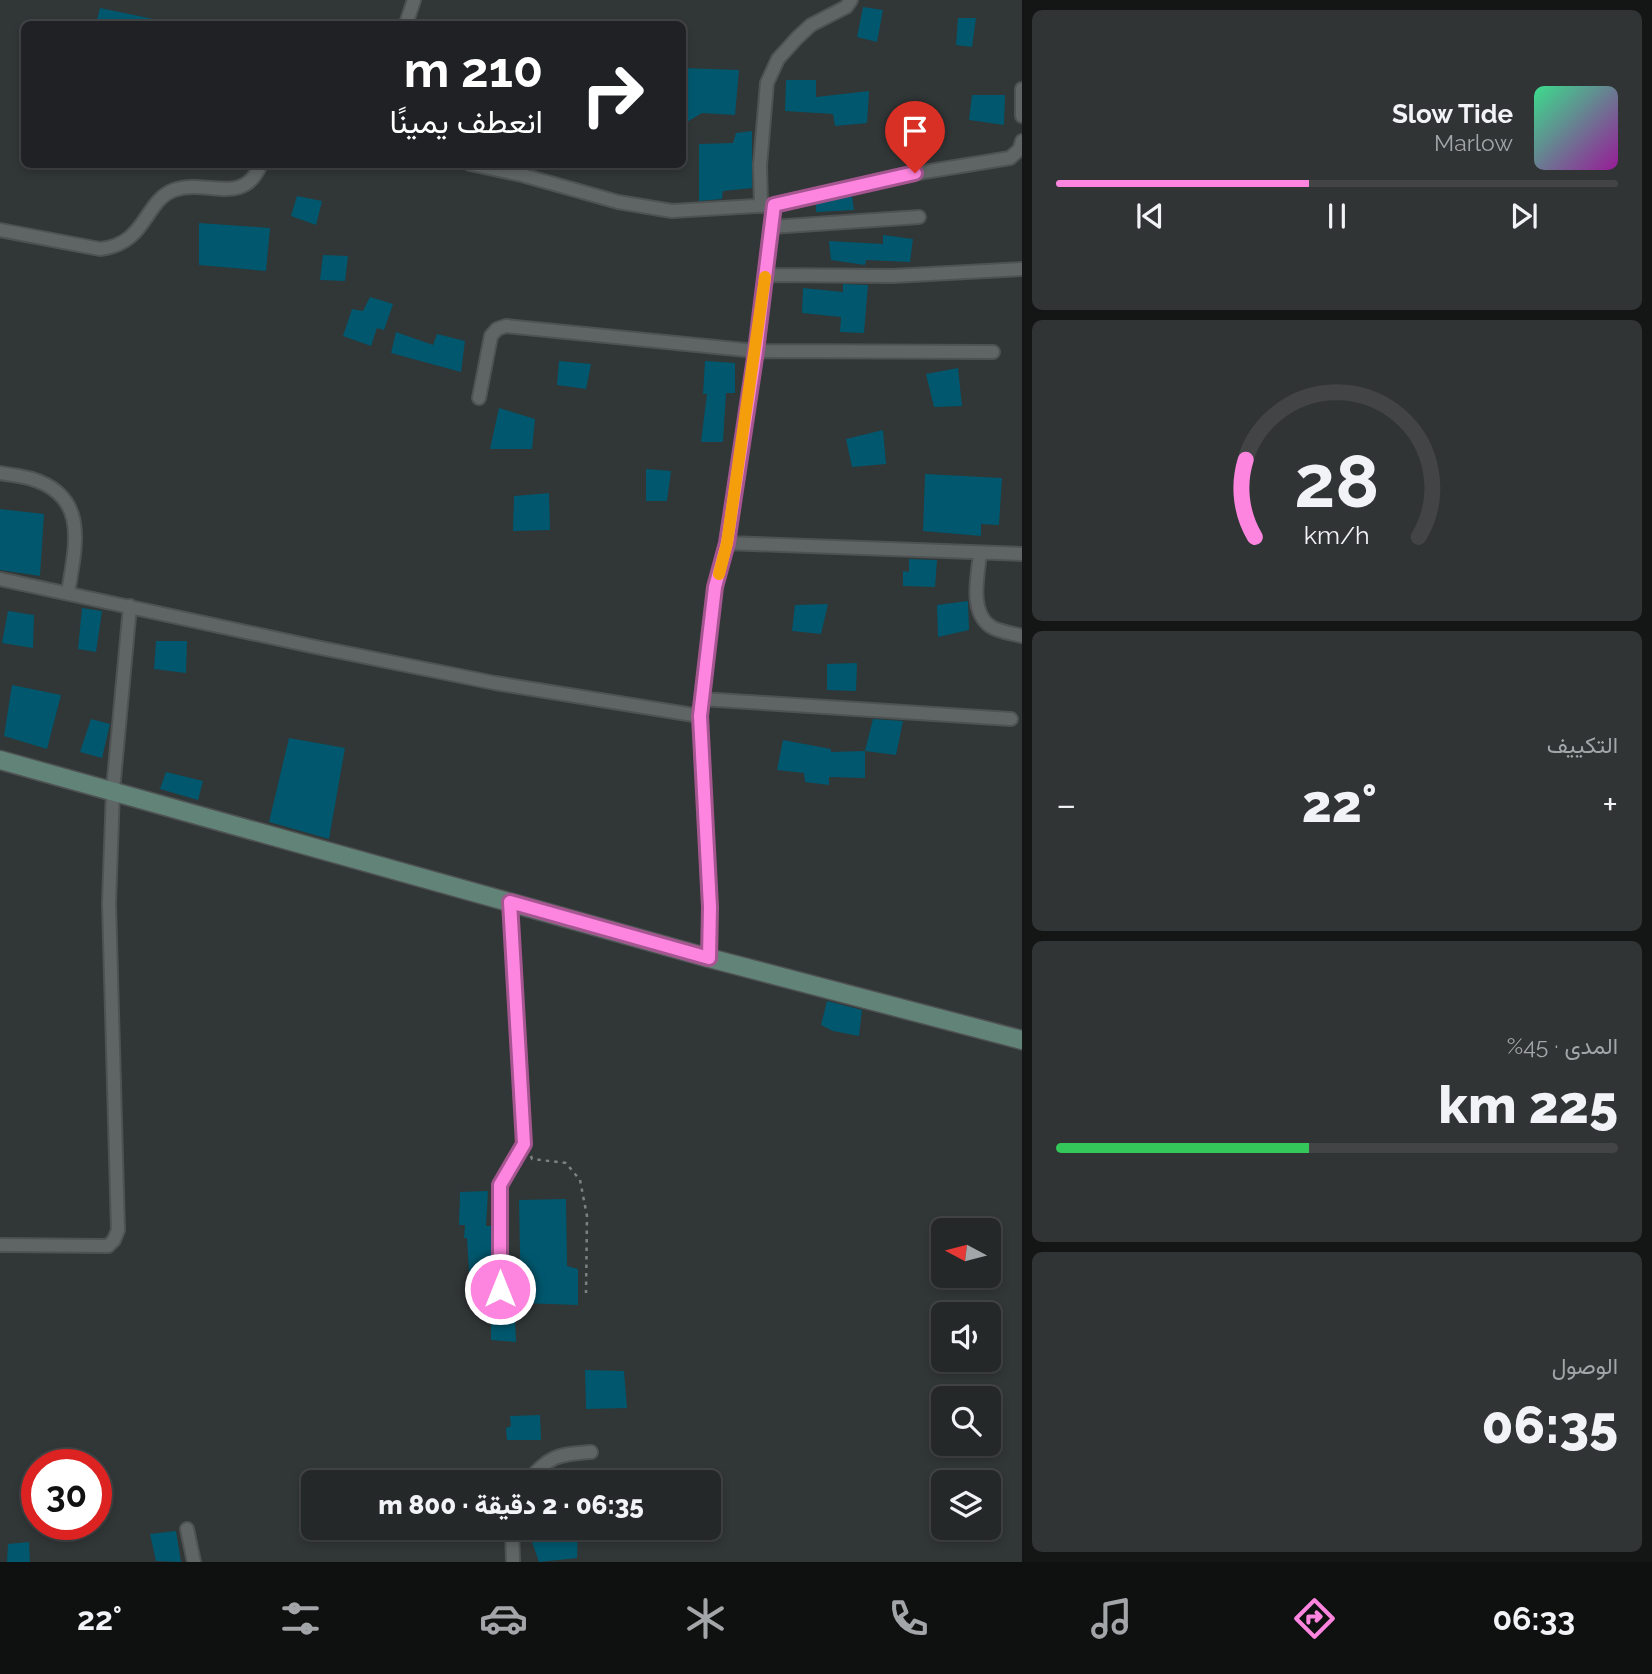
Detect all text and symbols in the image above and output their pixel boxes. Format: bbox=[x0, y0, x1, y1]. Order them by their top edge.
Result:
text: 210 m bbox=[404, 41, 543, 98]
icon: right bbox=[567, 49, 658, 140]
text: Slow Tide bbox=[1392, 99, 1513, 129]
pin bbox=[885, 101, 945, 173]
text: انعطف يمينًا bbox=[390, 103, 543, 140]
icon: arrive bbox=[896, 112, 934, 150]
text: Marlow bbox=[1434, 129, 1513, 156]
icon: previous bbox=[1131, 197, 1169, 235]
icon: pause bbox=[1318, 197, 1356, 235]
icon: next bbox=[1505, 197, 1543, 235]
text: 28 bbox=[1294, 439, 1380, 524]
text: km/h bbox=[1304, 519, 1370, 549]
text: التكييف bbox=[1547, 731, 1618, 758]
text: 22° bbox=[1302, 773, 1377, 834]
text: − bbox=[1056, 782, 1076, 827]
text: + bbox=[1602, 782, 1618, 827]
text: المدى · 45% bbox=[1507, 1032, 1618, 1059]
text: 225 km bbox=[1438, 1074, 1618, 1135]
north arrow bbox=[931, 1218, 1001, 1288]
map controls bbox=[931, 1218, 1001, 1540]
position arrow bbox=[463, 1252, 537, 1326]
button: sound bbox=[931, 1302, 1001, 1372]
text: الوصول bbox=[1552, 1352, 1618, 1379]
button: search bbox=[931, 1386, 1001, 1456]
text: 06:35 bbox=[1482, 1394, 1618, 1455]
speed limit sign: 30 bbox=[21, 1449, 112, 1540]
button: layers bbox=[931, 1470, 1001, 1540]
text: 06:35 · 2 دقيقة · 800 m bbox=[378, 1490, 644, 1520]
icon: filters bbox=[276, 1594, 325, 1643]
icon: car bbox=[479, 1594, 528, 1643]
icon: climate bbox=[681, 1594, 730, 1643]
icon: phone bbox=[884, 1594, 933, 1643]
icon: music bbox=[1087, 1594, 1136, 1643]
icon: directions bbox=[1290, 1594, 1339, 1643]
text: 22° bbox=[77, 1600, 122, 1637]
text: 06:33 bbox=[1492, 1600, 1575, 1637]

